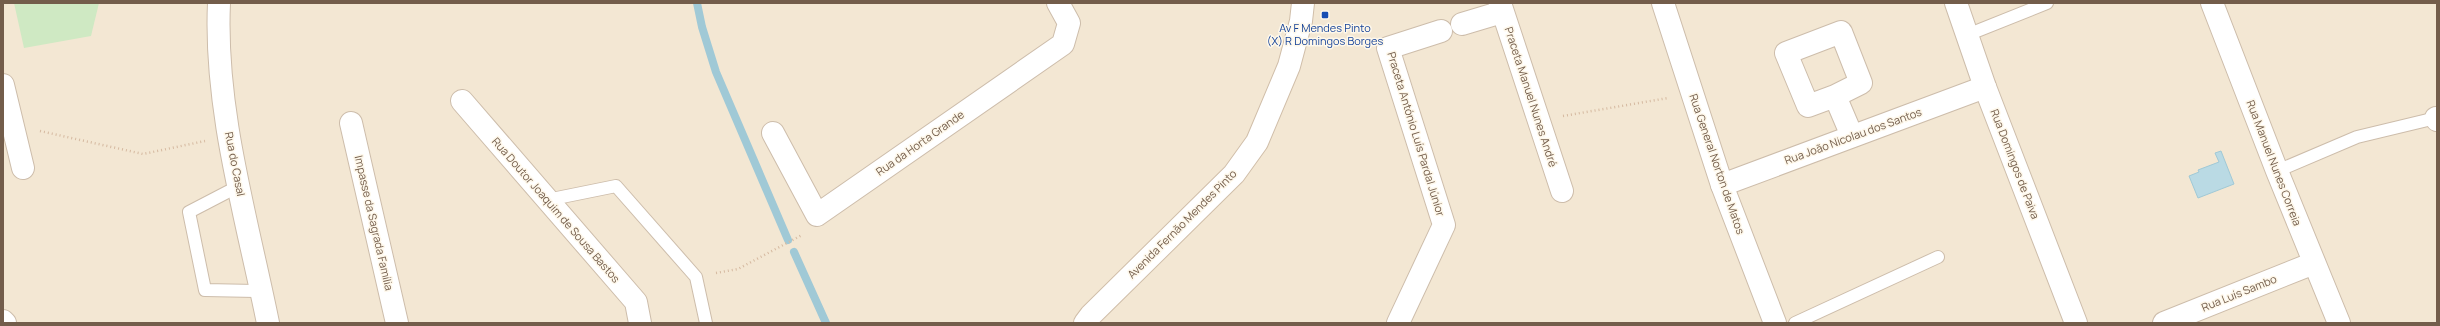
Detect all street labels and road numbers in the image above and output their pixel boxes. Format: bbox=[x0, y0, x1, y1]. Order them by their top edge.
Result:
street label: Praceta Manuel Nunes André bbox=[1502, 25, 1561, 169]
street label: Praceta António Luís Pardal Júnior bbox=[1384, 50, 1449, 218]
street label: Rua General Norton de Matos bbox=[1686, 92, 1749, 236]
street label: Rua Manuel Nunes Correia bbox=[2244, 98, 2305, 228]
street label: Rua João Nicolau dos Santos bbox=[1782, 104, 1924, 167]
street label: Rua da Horta Grande bbox=[873, 106, 967, 179]
street label: Rua Domingos de Paiva bbox=[1988, 107, 2043, 221]
street label: Rua do Casal bbox=[222, 130, 249, 197]
street label: Rua Doutor Joaquim de Sousa Bastos bbox=[489, 134, 624, 286]
street label: Impasse da Sagrada Família bbox=[352, 154, 397, 292]
street label: Avenida Fernão Mendes Pinto bbox=[1124, 165, 1240, 281]
street label: Rua Luís Sambo bbox=[2199, 270, 2279, 314]

